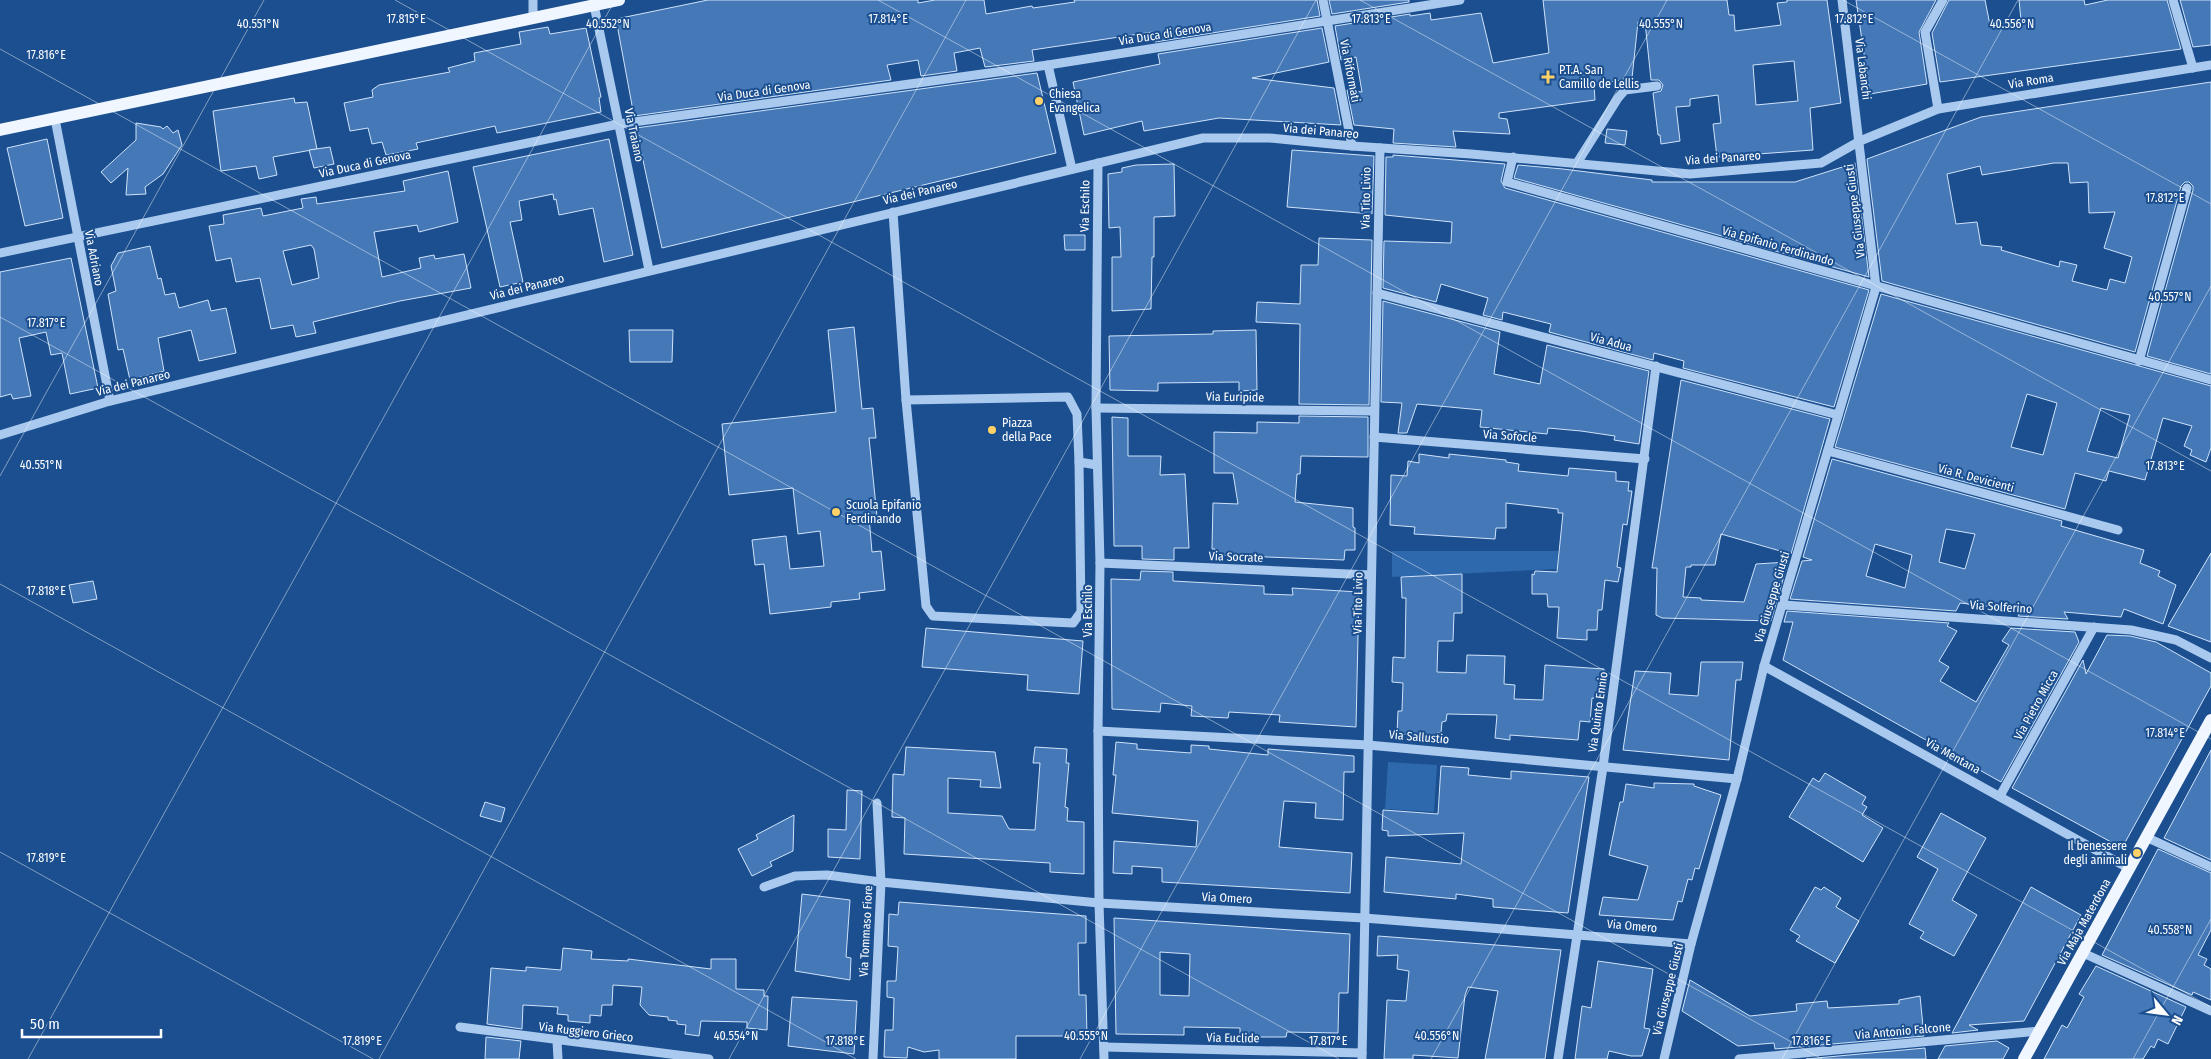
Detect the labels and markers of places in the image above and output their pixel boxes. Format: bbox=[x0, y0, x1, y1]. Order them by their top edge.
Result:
place label: P.T.A. San Camillo de Lellis bbox=[1559, 63, 1639, 91]
marker: P.T.A. San Camillo de Lellis bbox=[1541, 70, 1555, 84]
place label: Chiesa Evangelica bbox=[1049, 87, 1100, 115]
marker: Chiesa Evangelica bbox=[1033, 95, 1045, 107]
place label: Piazza della Pace bbox=[1002, 416, 1052, 444]
marker: Piazza della Pace bbox=[986, 424, 998, 436]
place label: Scuola Epifanio Ferdinando bbox=[846, 498, 921, 526]
marker: Scuola Epifanio Ferdinando bbox=[830, 506, 842, 518]
place label: Il benessere degli animali bbox=[2064, 839, 2127, 867]
marker: Il benessere degli animali bbox=[2131, 847, 2143, 859]

